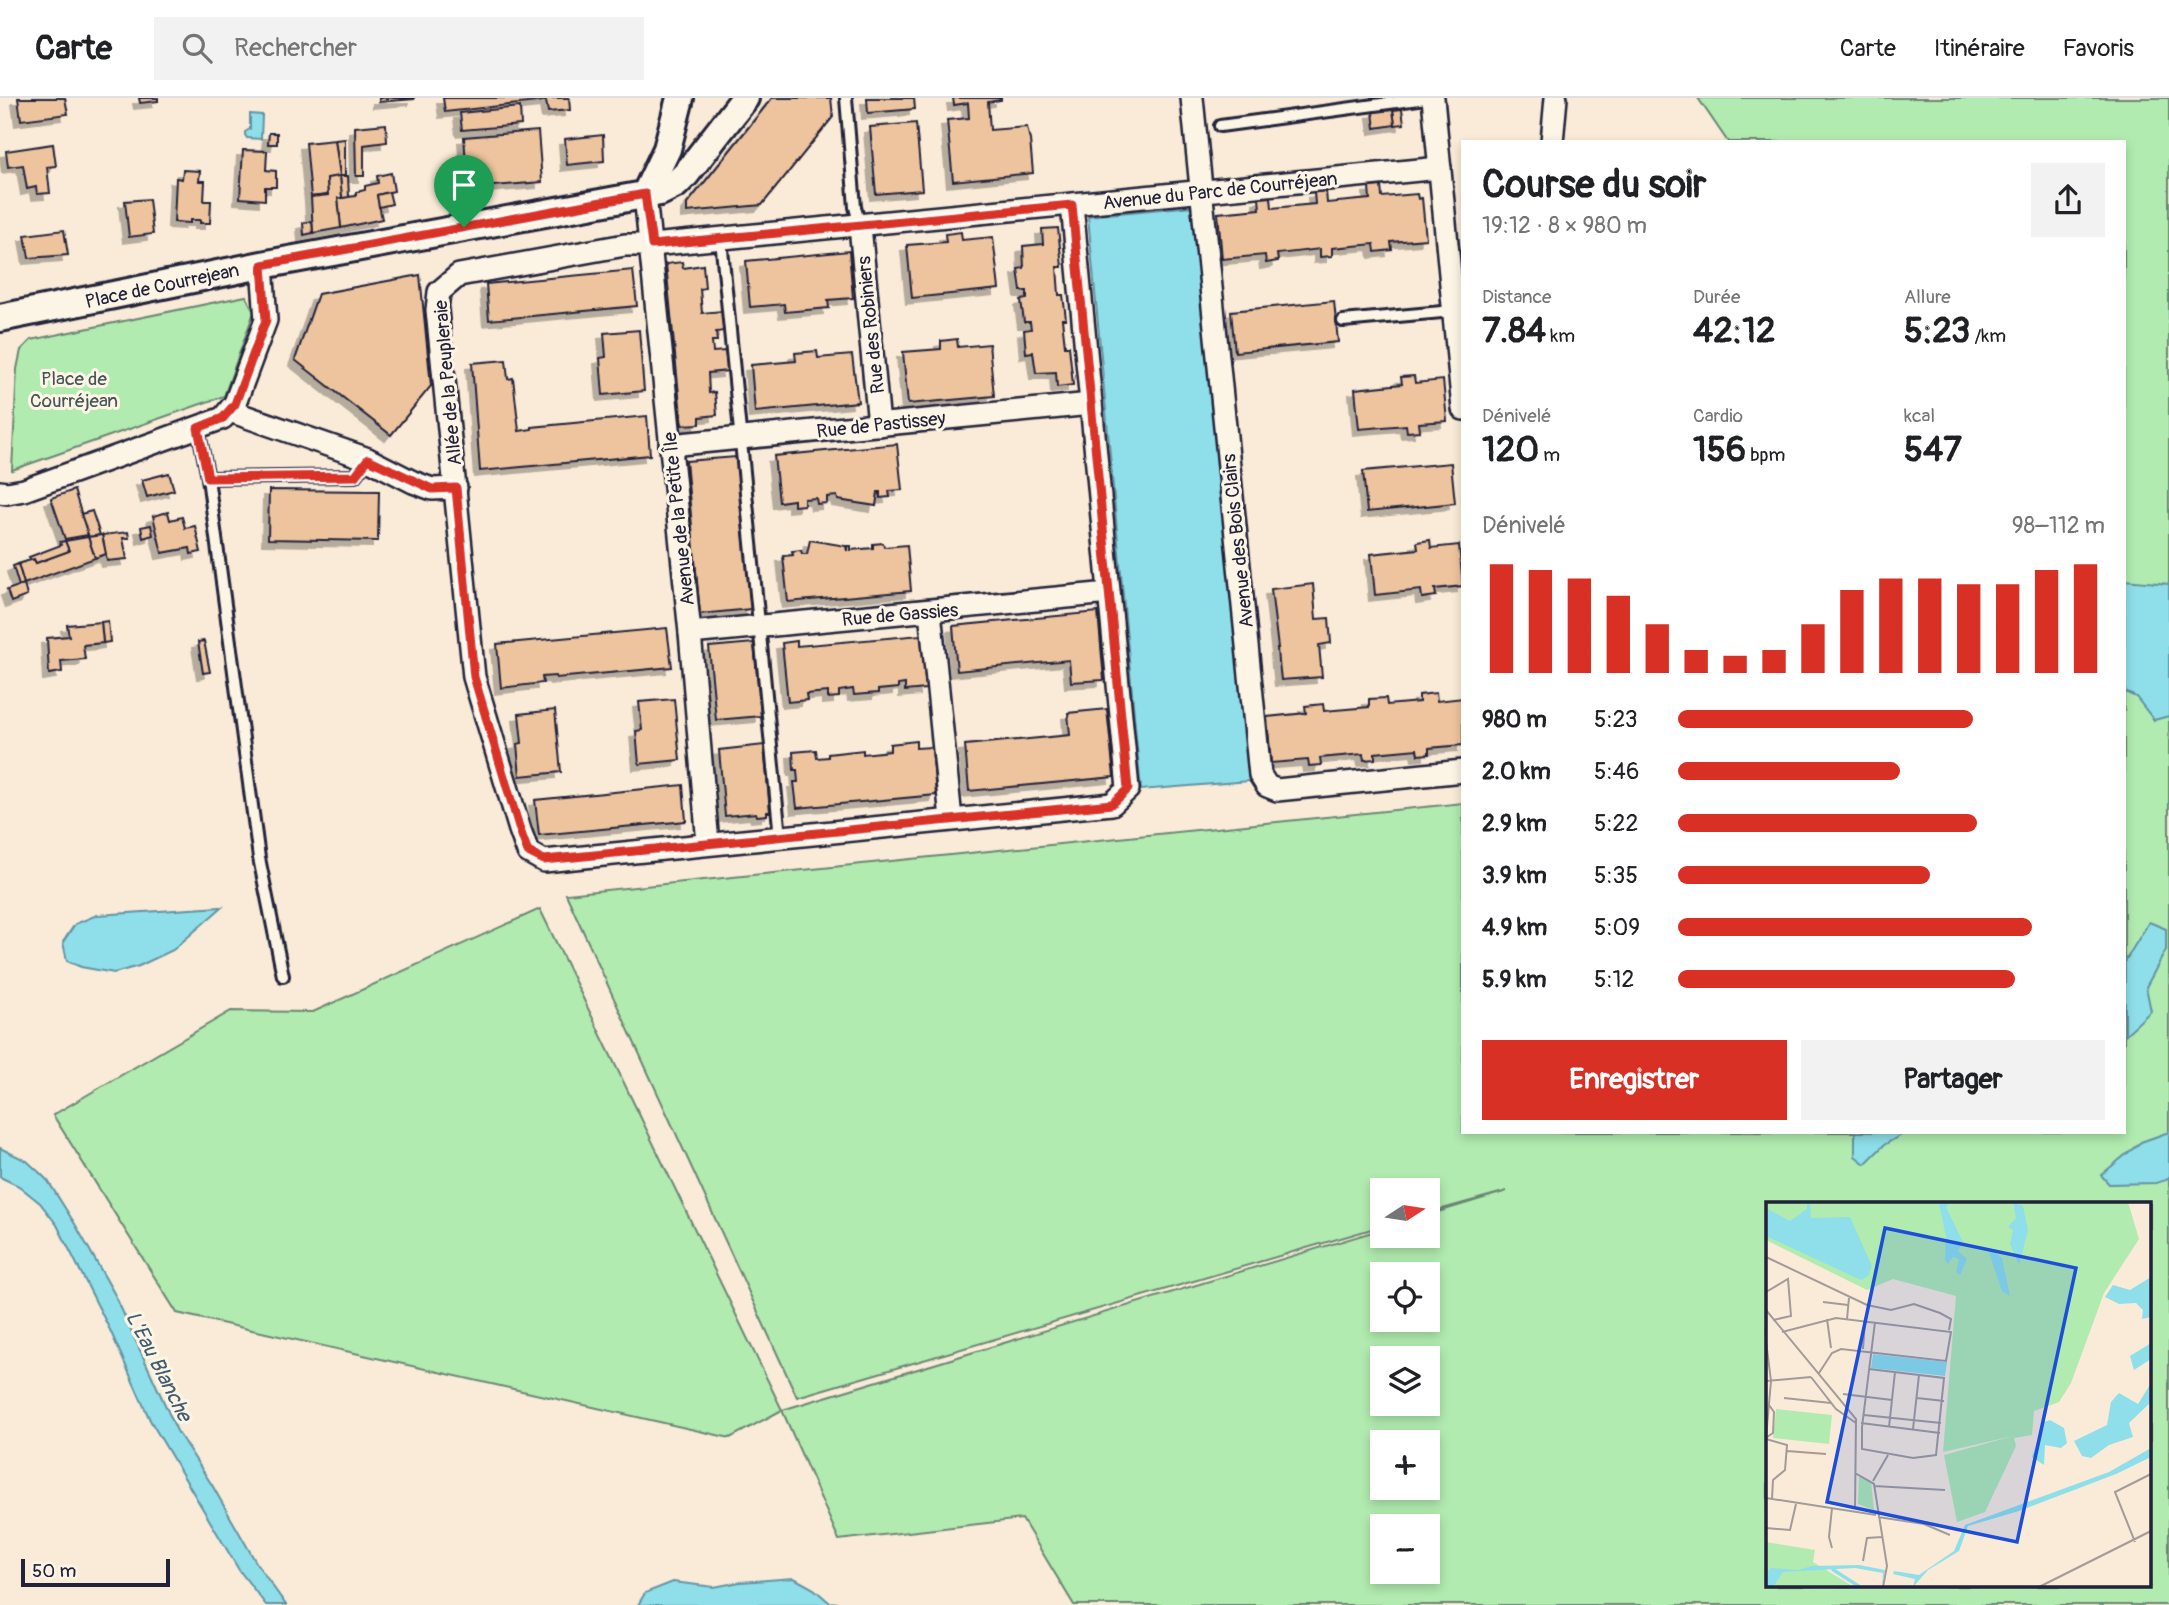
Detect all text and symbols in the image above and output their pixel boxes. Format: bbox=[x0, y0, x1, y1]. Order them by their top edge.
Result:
search box bbox=[154, 17, 644, 80]
text: Carte bbox=[35, 28, 112, 69]
icon: search bbox=[178, 29, 216, 67]
text: Rechercher bbox=[234, 32, 357, 64]
text: Carte bbox=[1840, 34, 1896, 63]
text: Itinéraire bbox=[1934, 34, 2025, 63]
text: Favoris bbox=[2063, 34, 2134, 63]
pin bbox=[434, 155, 494, 227]
text: Course du soir bbox=[1482, 161, 1706, 209]
button: share bbox=[2031, 163, 2105, 237]
icon: arrive bbox=[445, 166, 483, 204]
street label: Avenue du Parc de Courréjean bbox=[1102, 167, 1338, 215]
text: 19:12 · 8 × 980 m bbox=[1482, 211, 1647, 240]
street label: Rue des Robiniers bbox=[852, 255, 890, 395]
street label: Place de Courrejean bbox=[83, 258, 241, 314]
text: Distance bbox=[1482, 285, 1551, 309]
text: Durée bbox=[1693, 285, 1740, 309]
text: Allure bbox=[1904, 285, 1951, 309]
street label: Allée de la Peupleraie bbox=[429, 299, 467, 467]
text: 7.84 bbox=[1482, 309, 1546, 353]
text: 42:12 bbox=[1693, 309, 1775, 353]
text: 5:23 bbox=[1904, 309, 1970, 353]
text: km bbox=[1546, 324, 1575, 348]
text: /km bbox=[1970, 324, 2006, 348]
park label: Place de Courréjean bbox=[30, 367, 118, 413]
text: Dénivelé bbox=[1482, 404, 1551, 428]
text: Cardio bbox=[1693, 404, 1743, 428]
text: kcal bbox=[1904, 404, 1935, 428]
street label: Rue de Pastissey bbox=[815, 406, 947, 444]
text: 120 bbox=[1482, 428, 1539, 472]
text: 156 bbox=[1693, 428, 1746, 472]
text: 547 bbox=[1904, 428, 1962, 472]
street label: Avenue de la Petite Île bbox=[658, 430, 700, 607]
text: m bbox=[1539, 443, 1560, 467]
text: bpm bbox=[1746, 443, 1785, 467]
street label: Avenue des Bois Clairs bbox=[1217, 452, 1259, 629]
text: Dénivelé bbox=[1482, 511, 1566, 540]
text: 98–112 m bbox=[2012, 511, 2105, 540]
street label: Rue de Gassies bbox=[841, 598, 960, 632]
text: 980 m bbox=[1482, 705, 1547, 734]
text: 5:23 bbox=[1594, 705, 1638, 734]
text: 2.0 km bbox=[1482, 757, 1551, 786]
text: 5:46 bbox=[1594, 757, 1639, 786]
text: 2.9 km bbox=[1482, 809, 1547, 838]
text: 5:22 bbox=[1594, 809, 1638, 838]
text: 3.9 km bbox=[1482, 861, 1547, 890]
text: 5:35 bbox=[1594, 861, 1638, 890]
text: 4.9 km bbox=[1482, 913, 1547, 942]
text: 5:09 bbox=[1594, 913, 1640, 942]
text: 5.9 km bbox=[1482, 965, 1546, 994]
text: 5:12 bbox=[1594, 965, 1634, 994]
button: Enregistrer bbox=[1482, 1040, 1787, 1120]
button: Partager bbox=[1801, 1040, 2105, 1120]
north arrow bbox=[1370, 1178, 1440, 1248]
map controls bbox=[1370, 1178, 1440, 1584]
inset map bbox=[1766, 1202, 2152, 1588]
button: locate bbox=[1370, 1262, 1440, 1332]
water label: L'Eau Blanche bbox=[119, 1307, 199, 1428]
button: layers bbox=[1370, 1346, 1440, 1416]
button: + bbox=[1370, 1430, 1440, 1500]
button: − bbox=[1370, 1514, 1440, 1584]
scale bar bbox=[21, 1556, 170, 1588]
text: 50 m bbox=[32, 1559, 76, 1583]

